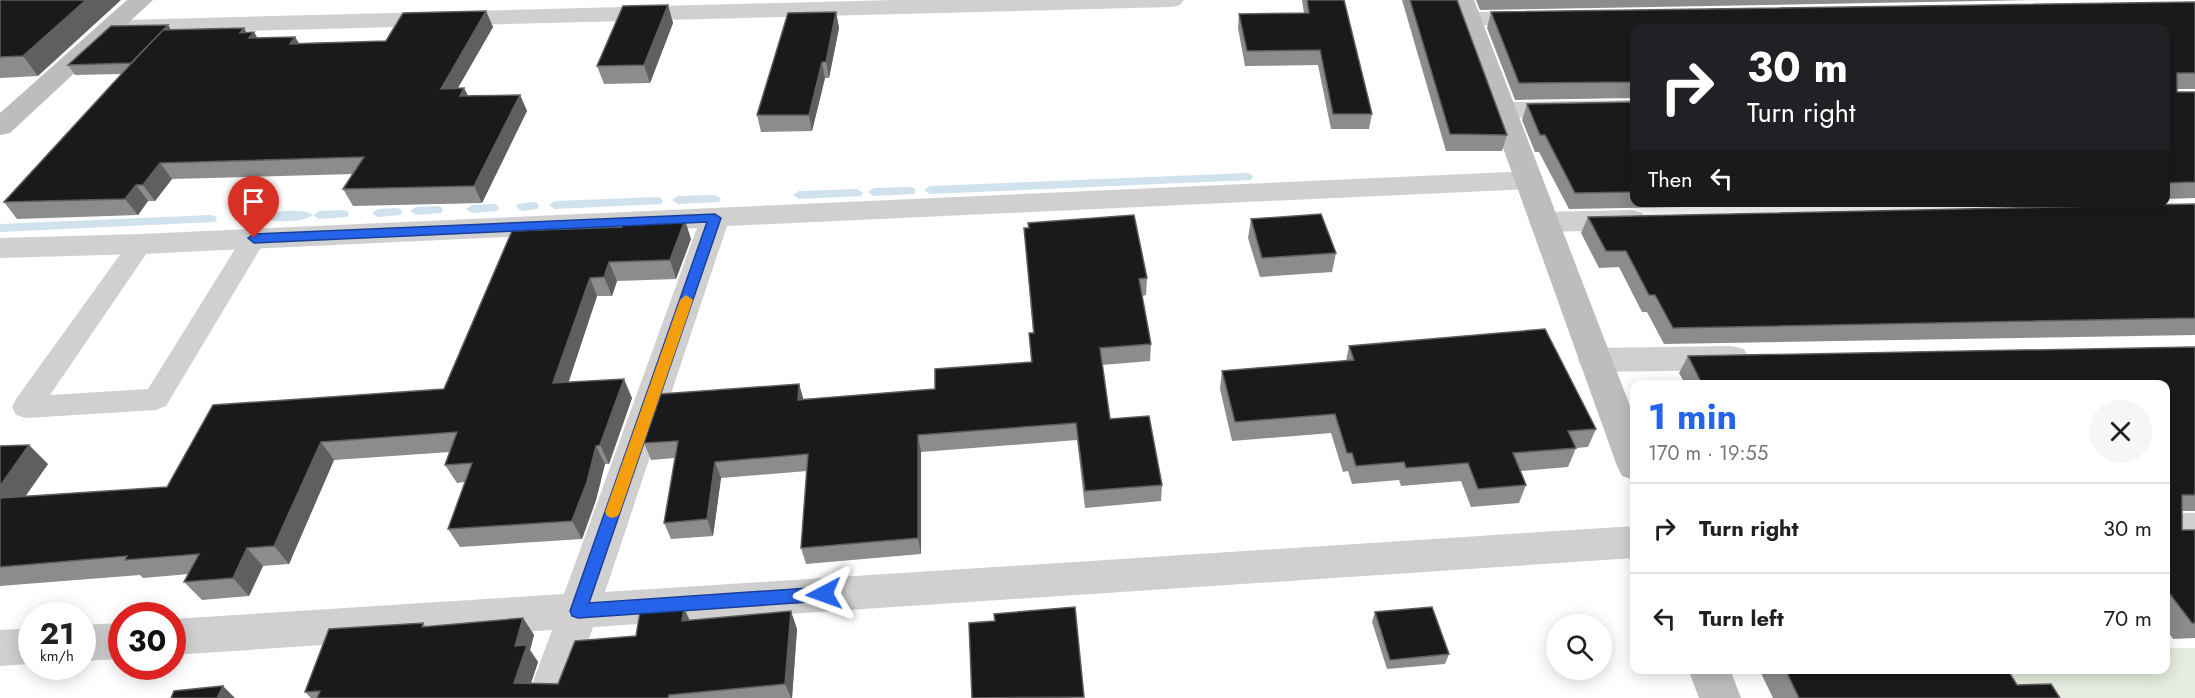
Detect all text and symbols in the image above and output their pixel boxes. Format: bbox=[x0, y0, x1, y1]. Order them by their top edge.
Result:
text: 30 m bbox=[1747, 37, 1848, 98]
icon: right bbox=[1648, 48, 1726, 126]
text: Turn right bbox=[1747, 93, 1855, 132]
icon: left bbox=[1705, 162, 1738, 195]
text: Then bbox=[1648, 163, 1693, 195]
pin bbox=[228, 176, 279, 238]
icon: arrive bbox=[237, 185, 270, 218]
text: 1 min bbox=[1648, 390, 1737, 442]
button: close bbox=[2089, 400, 2152, 463]
text: 170 m · 19:55 bbox=[1648, 439, 1768, 468]
icon: right bbox=[1648, 512, 1681, 545]
text: Turn right bbox=[1699, 512, 1799, 544]
text: 30 m bbox=[2103, 512, 2152, 544]
position arrow bbox=[792, 562, 856, 626]
speed limit sign: 30 bbox=[108, 602, 186, 680]
icon: left bbox=[1648, 602, 1681, 635]
text: Turn left bbox=[1699, 602, 1784, 634]
text: 70 m bbox=[2103, 602, 2152, 634]
text: 21 bbox=[40, 612, 74, 655]
map controls bbox=[1546, 614, 1612, 680]
button: search bbox=[1546, 614, 1612, 680]
text: km/h bbox=[40, 645, 74, 667]

